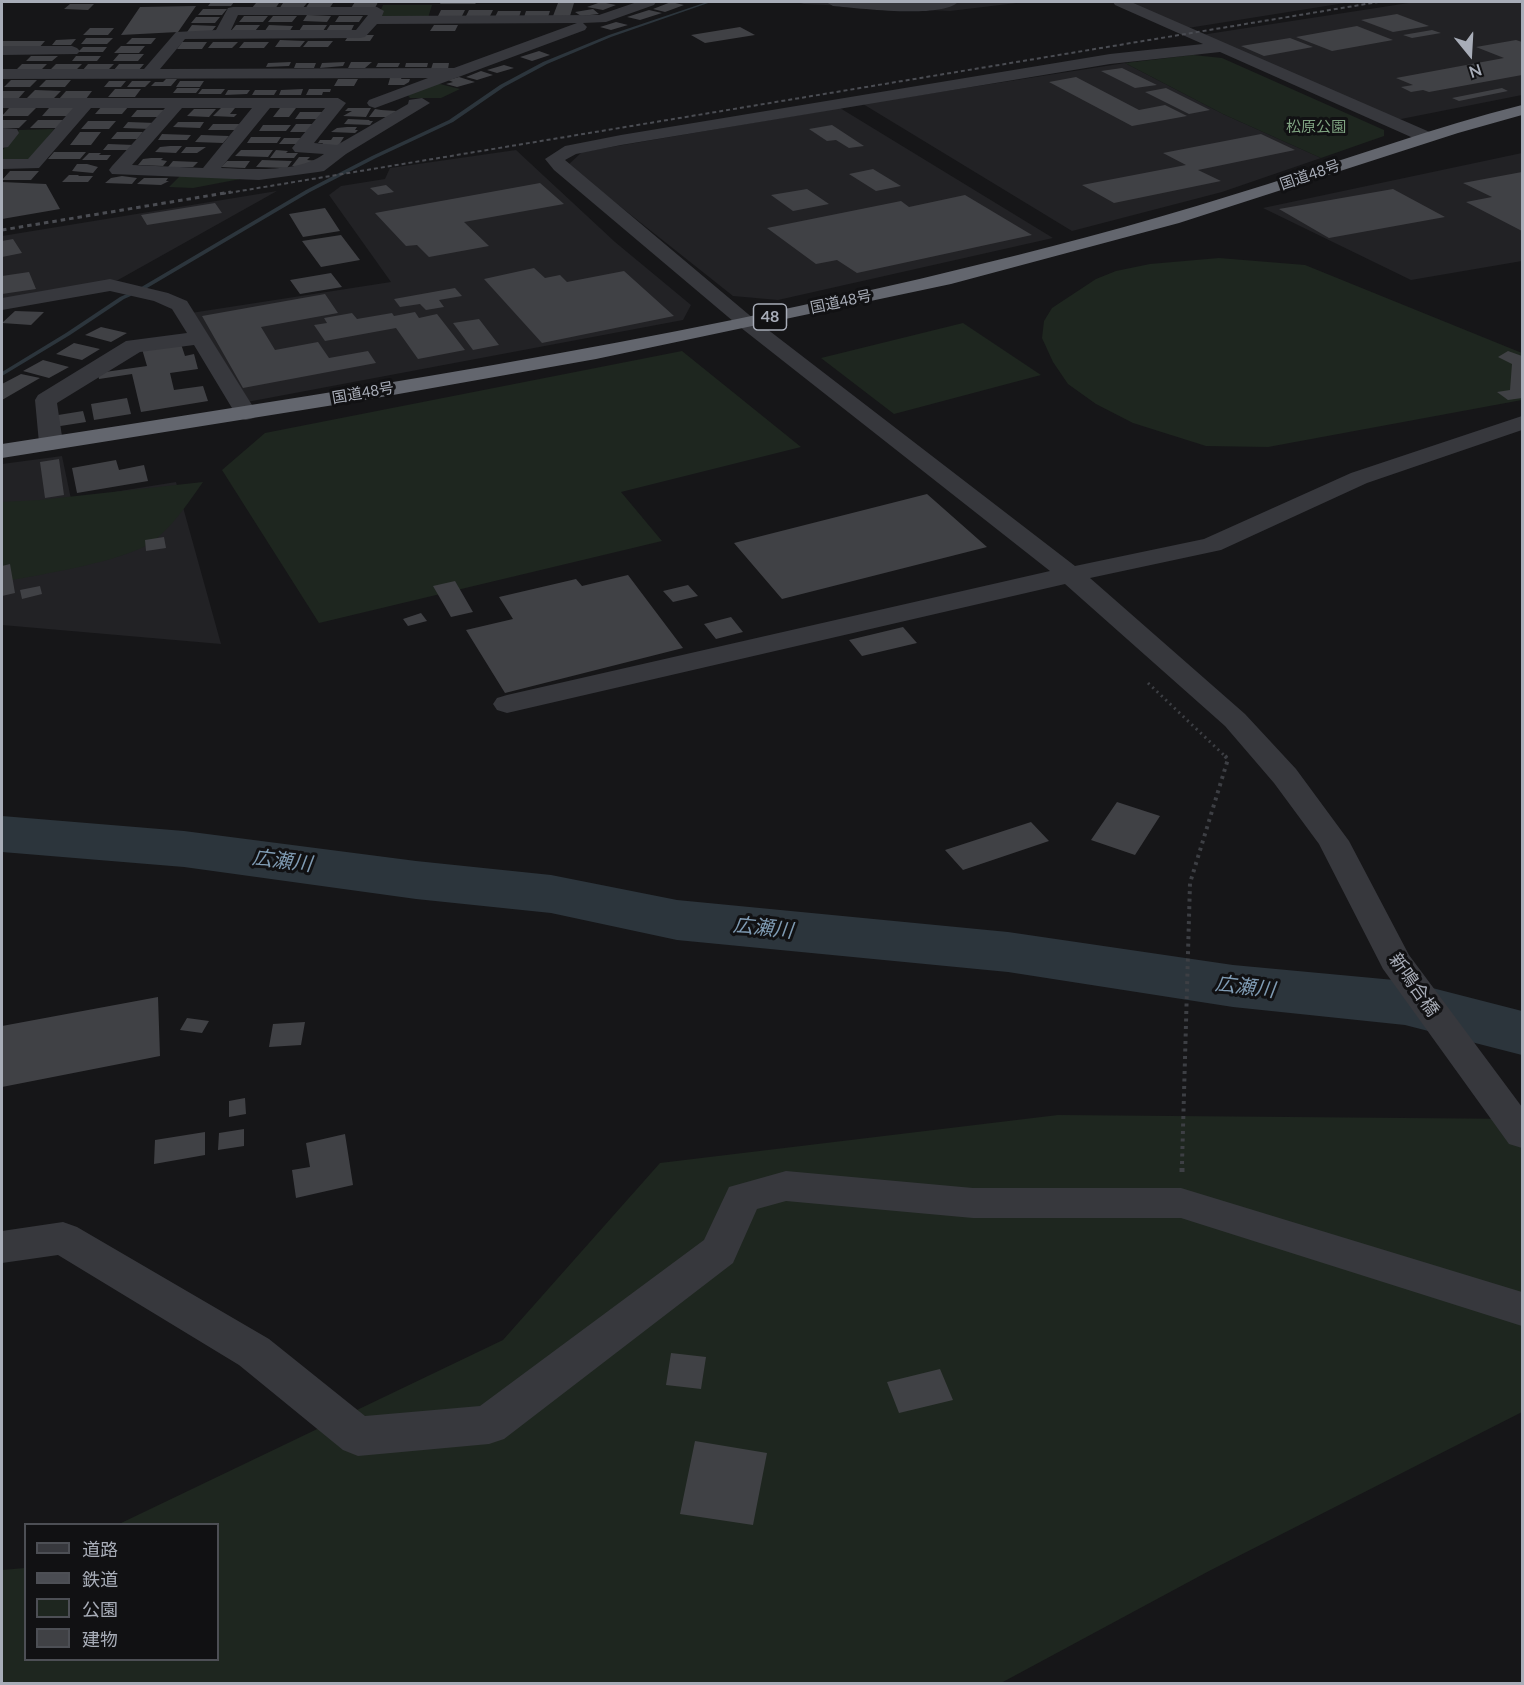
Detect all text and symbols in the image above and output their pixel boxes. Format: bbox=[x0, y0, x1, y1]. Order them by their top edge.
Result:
north arrow bbox=[1440, 24, 1500, 84]
text: N bbox=[1467, 61, 1485, 83]
park label: 松原公園 bbox=[1286, 118, 1346, 136]
street label: 国道48号 bbox=[1278, 156, 1342, 194]
street label: 国道48号 bbox=[809, 287, 873, 317]
road number: 48 bbox=[754, 304, 786, 330]
street label: 国道48号 bbox=[331, 379, 395, 407]
water label: 広瀬川 bbox=[251, 845, 313, 877]
water label: 広瀬川 bbox=[732, 913, 794, 943]
street label: 新鳴合橋 bbox=[1385, 949, 1443, 1021]
water label: 広瀬川 bbox=[1214, 971, 1276, 1003]
legend bbox=[24, 1523, 219, 1661]
text: 道路 bbox=[82, 1538, 118, 1560]
text: 鉄道 bbox=[82, 1568, 118, 1590]
text: 公園 bbox=[82, 1598, 118, 1620]
text: 建物 bbox=[82, 1628, 118, 1650]

